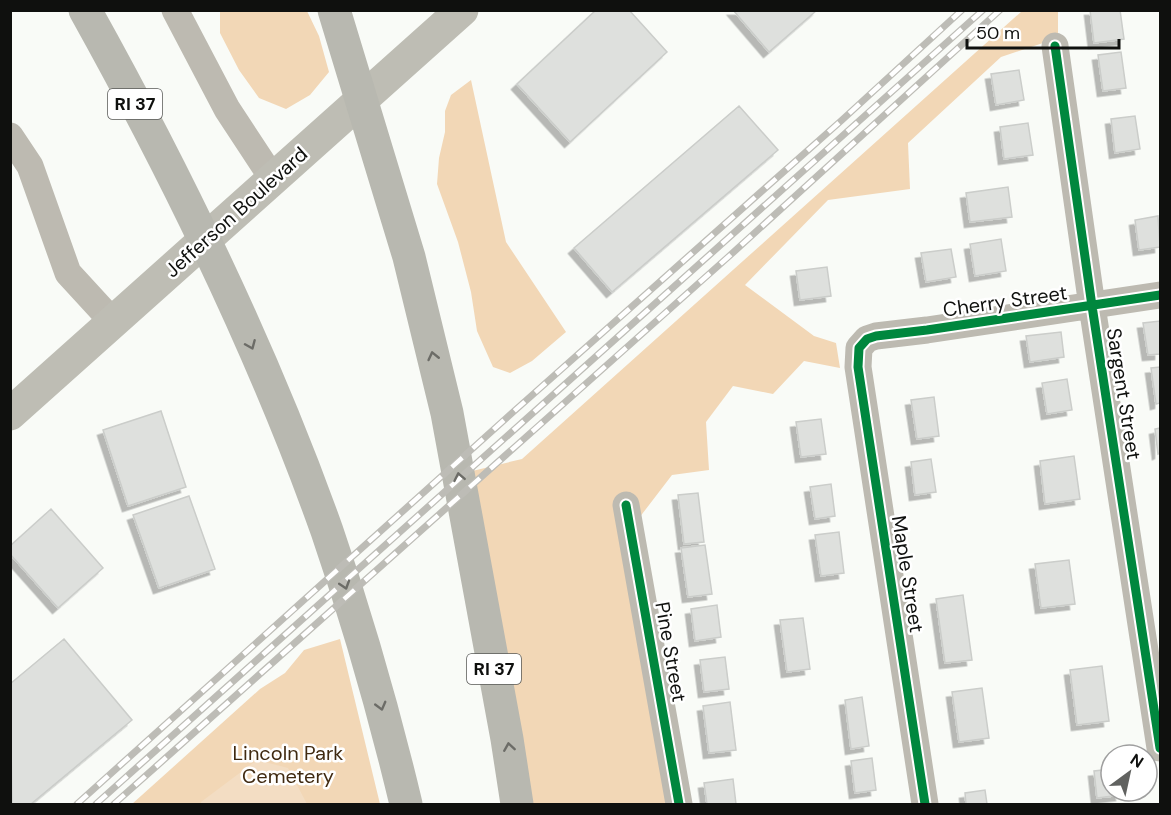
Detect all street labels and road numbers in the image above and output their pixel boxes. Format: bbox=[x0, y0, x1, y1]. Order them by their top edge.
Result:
road number: RI 37 bbox=[108, 89, 162, 119]
street label: Jefferson Boulevard bbox=[159, 141, 313, 283]
street label: Cherry Street bbox=[941, 279, 1069, 323]
street label: Sargent Street bbox=[1101, 326, 1147, 462]
street label: Maple Street bbox=[886, 514, 930, 634]
street label: Pine Street bbox=[649, 600, 693, 704]
road number: RI 37 bbox=[467, 654, 521, 684]

